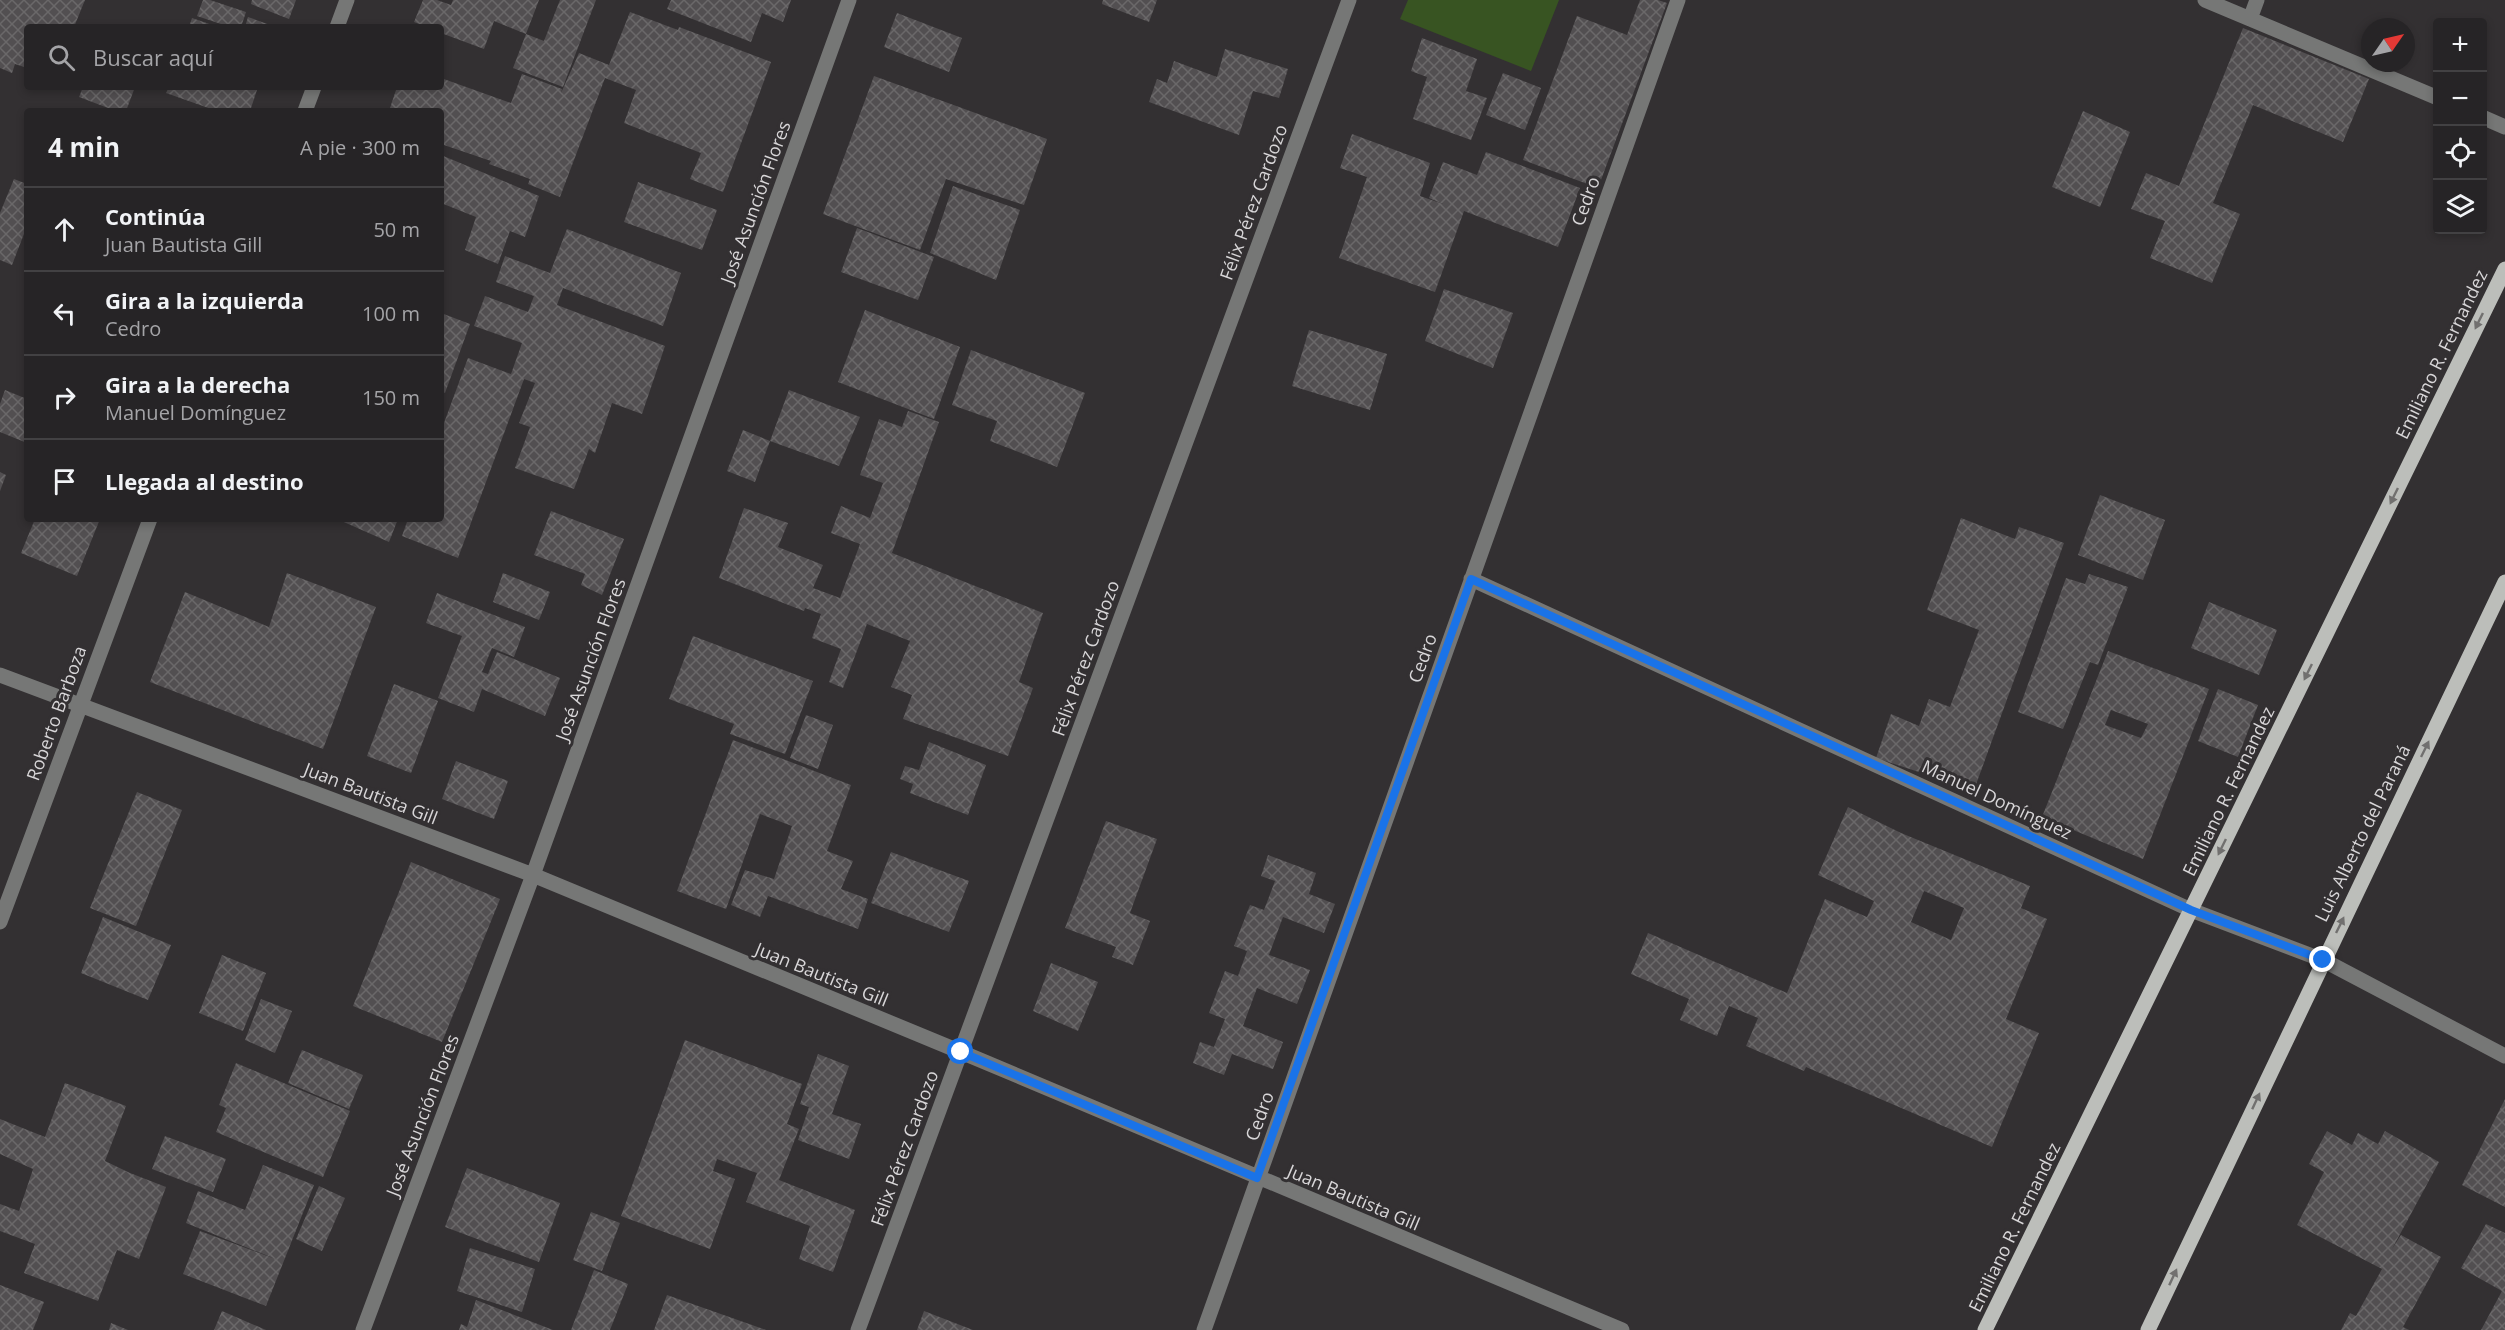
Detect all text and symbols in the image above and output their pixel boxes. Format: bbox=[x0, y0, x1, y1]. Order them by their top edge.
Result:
north arrow bbox=[2361, 18, 2415, 72]
map controls bbox=[2433, 18, 2487, 234]
button: + bbox=[2433, 18, 2487, 72]
search box bbox=[24, 24, 444, 90]
icon: search bbox=[45, 41, 78, 74]
text: Buscar aquí bbox=[93, 42, 213, 72]
button: − bbox=[2433, 72, 2487, 126]
street label: José Asunción Flores bbox=[714, 117, 796, 289]
street label: Félix Pérez Cardozo bbox=[1214, 121, 1292, 283]
button: locate bbox=[2433, 126, 2487, 180]
text: 4 min bbox=[48, 129, 120, 165]
text: A pie · 300 m bbox=[300, 134, 420, 161]
street label: Cedro bbox=[1565, 173, 1605, 229]
button: layers bbox=[2433, 180, 2487, 234]
text: Continúa bbox=[105, 201, 206, 231]
icon: ahead bbox=[48, 213, 81, 246]
text: 50 m bbox=[373, 216, 420, 243]
text: Juan Bautista Gill bbox=[105, 231, 262, 258]
street label: Emiliano R. Fernandez bbox=[2390, 265, 2492, 443]
text: Gira a la izquierda bbox=[105, 285, 304, 315]
icon: left bbox=[48, 297, 81, 330]
text: 100 m bbox=[362, 300, 420, 327]
one-way arrow bbox=[2475, 313, 2484, 330]
text: Cedro bbox=[105, 315, 161, 342]
text: Gira a la derecha bbox=[105, 369, 290, 399]
icon: right bbox=[48, 381, 81, 414]
text: 150 m bbox=[362, 384, 420, 411]
text: Manuel Domínguez bbox=[105, 399, 286, 426]
icon: arrive bbox=[48, 465, 81, 498]
text: Llegada al destino bbox=[105, 466, 304, 496]
one-way arrow bbox=[2389, 488, 2398, 505]
street label: José Asunción Flores bbox=[549, 574, 631, 746]
street label: Félix Pérez Cardozo bbox=[1046, 577, 1124, 739]
street label: Cedro bbox=[1402, 630, 1442, 686]
street label: Roberto Barboza bbox=[21, 642, 91, 784]
one-way arrow bbox=[2303, 663, 2313, 680]
street label: Emiliano R. Fernandez bbox=[2177, 702, 2279, 880]
street label: Luis Alberto del Paraná bbox=[2309, 741, 2415, 925]
one-way arrow bbox=[2420, 741, 2429, 758]
street label: Manuel Domínguez bbox=[1918, 754, 2076, 844]
street label: Juan Bautista Gill bbox=[299, 756, 441, 830]
one-way arrow bbox=[2218, 838, 2227, 855]
one-way arrow bbox=[2335, 916, 2345, 934]
street label: Juan Bautista Gill bbox=[750, 936, 892, 1012]
route end bbox=[2309, 946, 2335, 972]
street label: José Asunción Flores bbox=[379, 1031, 464, 1201]
route start bbox=[947, 1038, 973, 1064]
street label: Félix Pérez Cardozo bbox=[865, 1067, 943, 1229]
street label: Cedro bbox=[1239, 1088, 1279, 1144]
one-way arrow bbox=[2252, 1093, 2261, 1110]
street label: Emiliano R. Fernandez bbox=[1963, 1138, 2065, 1316]
street label: Juan Bautista Gill bbox=[1282, 1158, 1424, 1236]
one-way arrow bbox=[2168, 1269, 2177, 1286]

